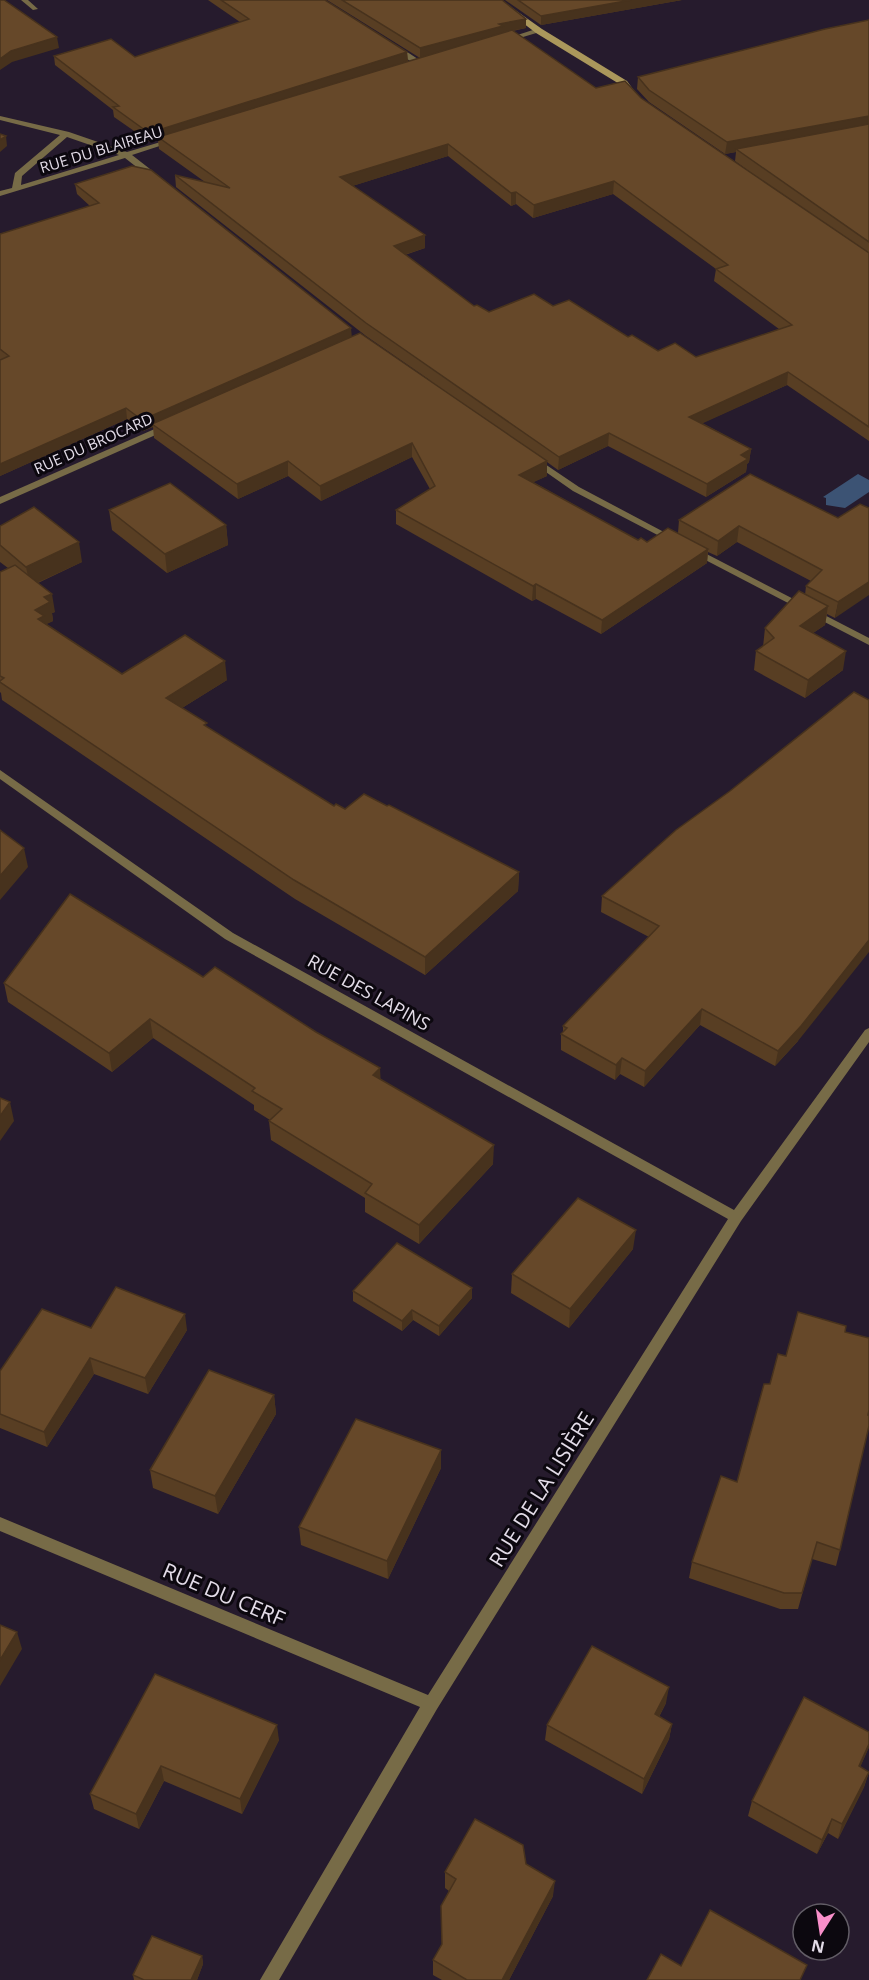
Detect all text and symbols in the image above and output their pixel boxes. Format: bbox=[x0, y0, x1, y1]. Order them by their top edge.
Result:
street label: RUE DU BLAIREAU bbox=[37, 121, 165, 177]
street label: RUE DU BROCARD bbox=[31, 408, 155, 478]
street label: RUE DES LAPINS bbox=[303, 948, 435, 1036]
street label: RUE DE LA LISIÈRE bbox=[482, 1406, 600, 1572]
street label: RUE DU CERF bbox=[159, 1556, 289, 1632]
north arrow bbox=[791, 1902, 851, 1962]
text: N bbox=[809, 1935, 827, 1959]

